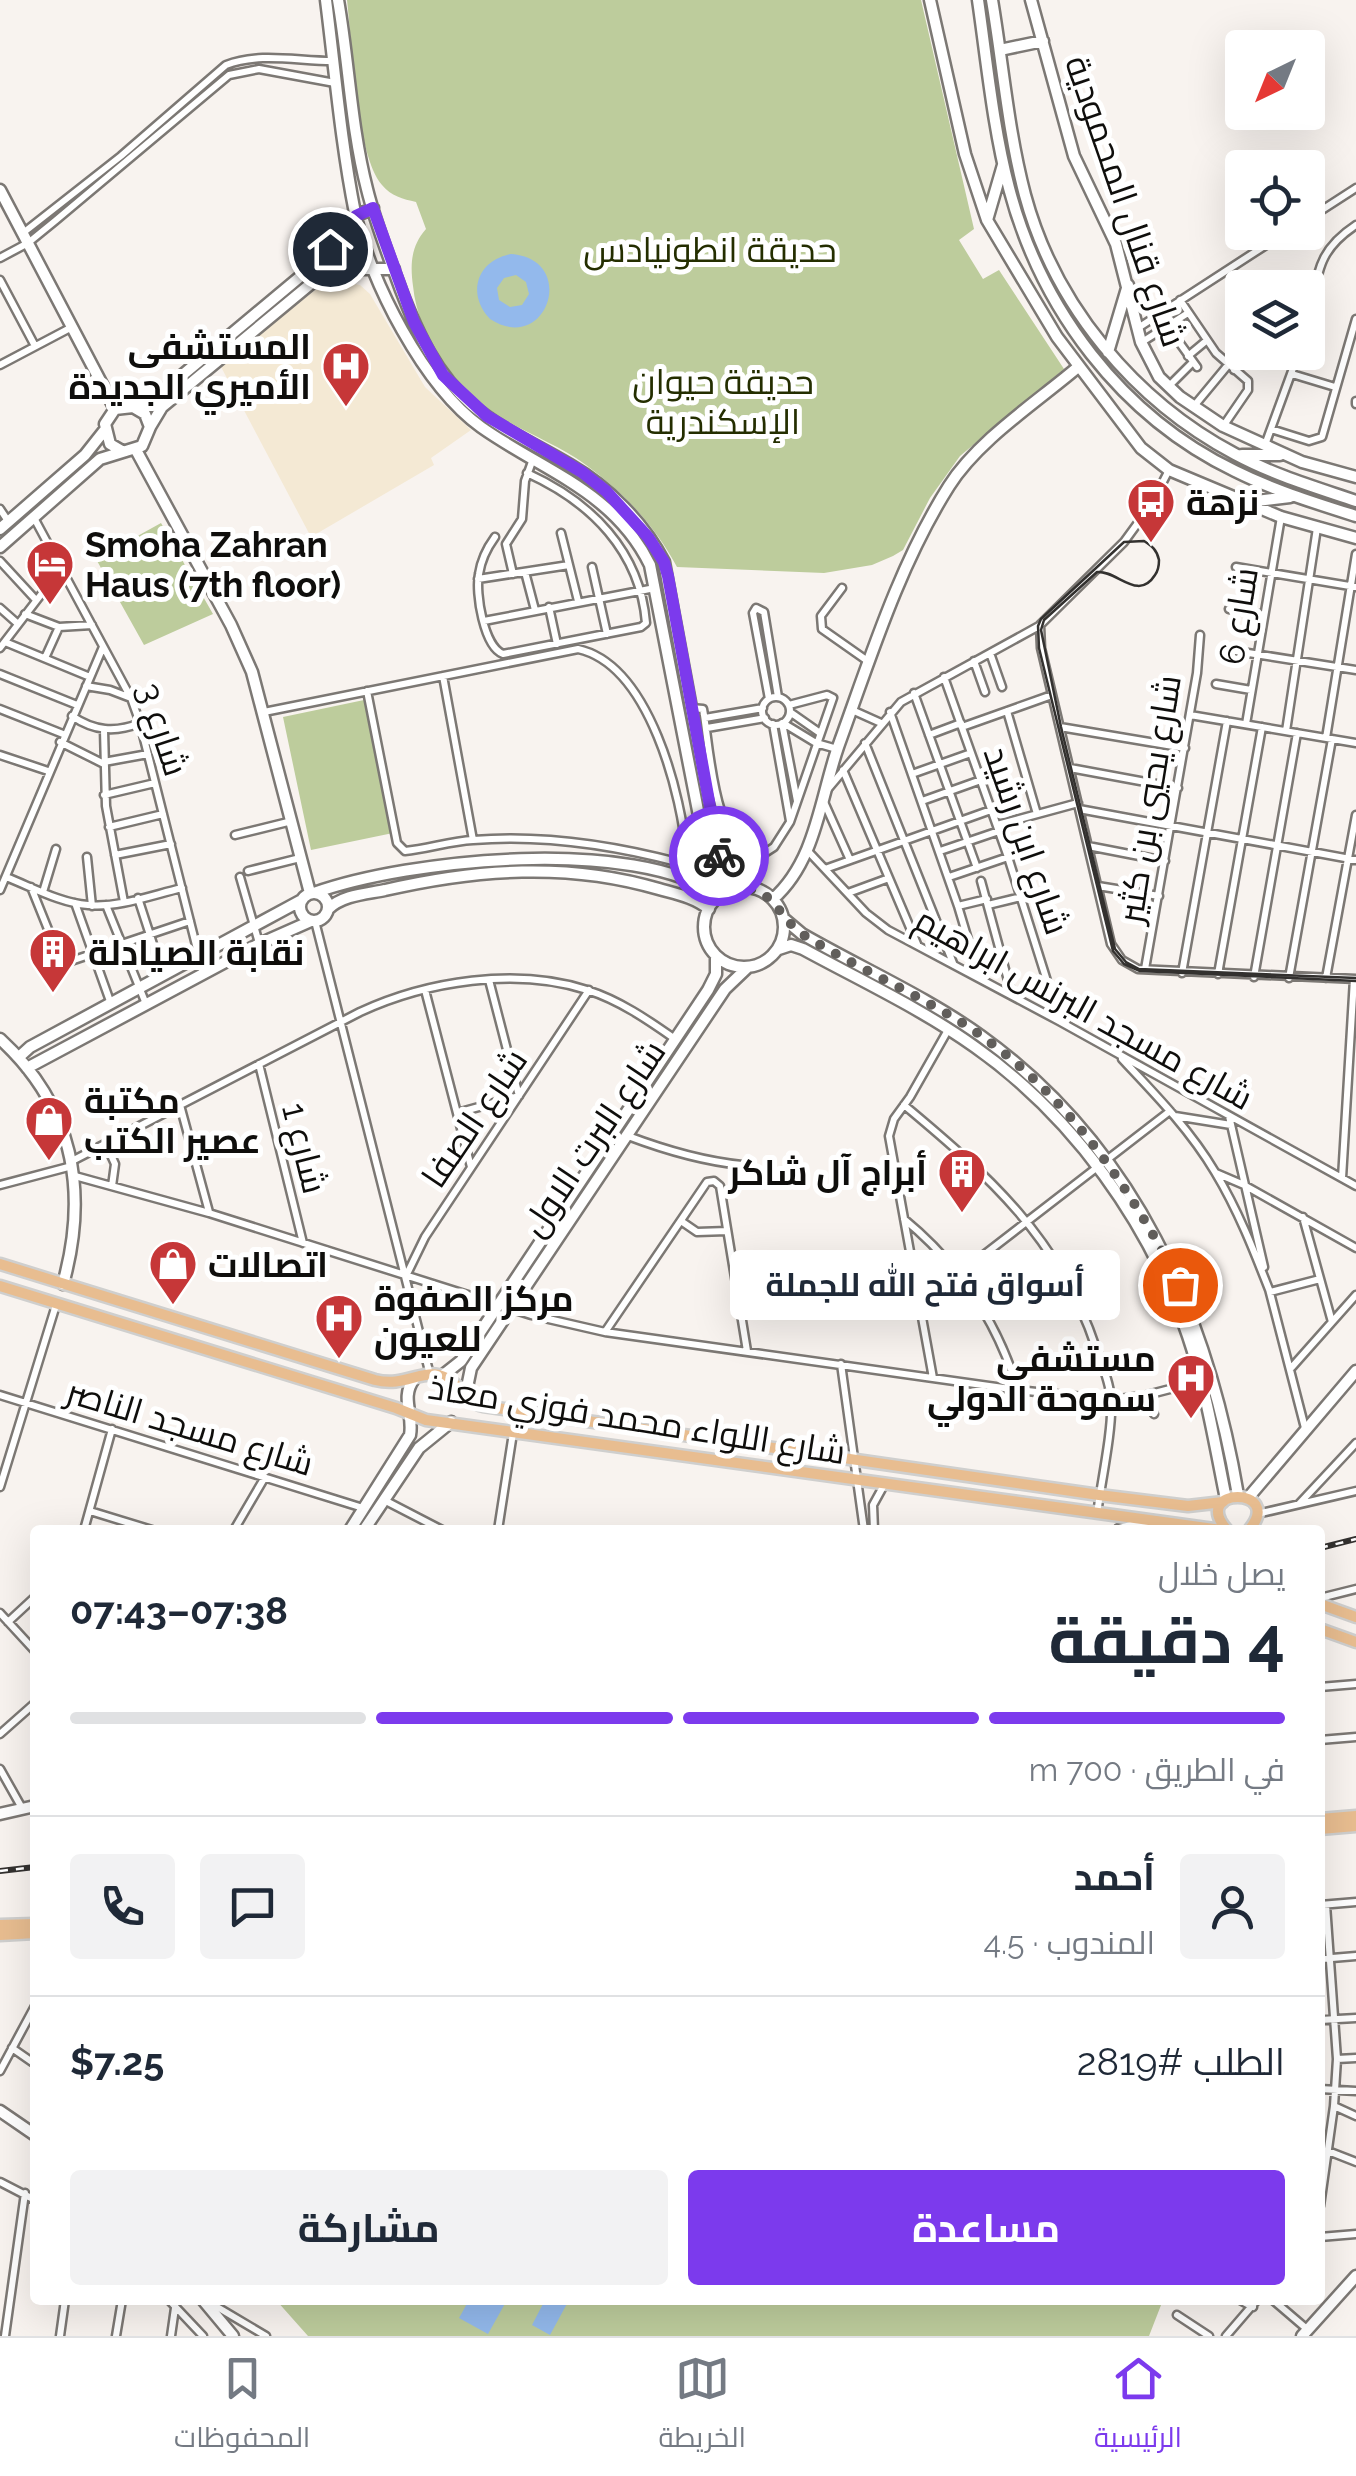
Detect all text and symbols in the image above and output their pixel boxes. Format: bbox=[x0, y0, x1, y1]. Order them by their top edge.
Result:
north arrow bbox=[1225, 30, 1325, 130]
map controls bbox=[1225, 30, 1325, 370]
street label: شارع قنال المحمودية bbox=[1054, 50, 1195, 353]
button: locate bbox=[1225, 150, 1325, 250]
pin bbox=[288, 207, 373, 292]
icon: home bbox=[303, 222, 358, 277]
park label: حديقة انطونيادس bbox=[583, 229, 837, 271]
button: layers bbox=[1225, 270, 1325, 370]
place label: المستشفى الأميري الجديدة bbox=[69, 326, 311, 415]
hospital icon: المستشفى الأميري الجديدة bbox=[320, 340, 372, 408]
park label: حديقة حيوان الإسكندرية bbox=[632, 361, 814, 443]
bus stop icon: نزهة bbox=[1125, 476, 1177, 544]
place label: نزهة bbox=[1186, 482, 1259, 524]
place label: Smoha Zahran Haus (7th floor) bbox=[85, 524, 341, 605]
hotel icon: Smoha Zahran Haus (7th floor) bbox=[24, 538, 76, 606]
street label: شارع 6 bbox=[1210, 564, 1269, 668]
street label: شارع يحيي بن كثير bbox=[1109, 672, 1192, 928]
street label: شارع 3 bbox=[126, 677, 197, 782]
street label: شارع ابن رشيد bbox=[973, 741, 1078, 940]
courier bbox=[669, 806, 769, 906]
icon: bike bbox=[692, 829, 747, 884]
street label: شارع مسجد البرنس ابراهيم bbox=[906, 898, 1260, 1121]
building icon: نقابة الصيادلة bbox=[27, 926, 79, 994]
place label: نقابة الصيادلة bbox=[88, 932, 304, 973]
street label: شارع البرت الاول bbox=[512, 1032, 676, 1245]
street label: شارع الصفا bbox=[413, 1041, 538, 1197]
place label: مكتبة عصير الكتب bbox=[84, 1080, 261, 1162]
shop icon: مكتبة عصير الكتب bbox=[23, 1094, 75, 1162]
street label: شارع 1 bbox=[271, 1099, 336, 1198]
building icon: أبراج آل شاكر bbox=[936, 1146, 988, 1214]
place label: أبراج آل شاكر bbox=[728, 1150, 927, 1197]
shop icon: اتصالات bbox=[147, 1238, 199, 1306]
pin bbox=[1138, 1243, 1223, 1328]
place label: اتصالات bbox=[208, 1244, 328, 1285]
callout: أسواق فتح الله للجملة bbox=[730, 1250, 1120, 1320]
icon: bag bbox=[1153, 1258, 1208, 1313]
text: أسواق فتح الله للجملة bbox=[765, 1266, 1085, 1303]
place label: مركز الصفوة للعيون bbox=[374, 1278, 574, 1360]
hospital icon: مركز الصفوة للعيون bbox=[313, 1292, 365, 1360]
place label: مستشفى سموحة الدولي bbox=[927, 1338, 1156, 1427]
hospital icon: مستشفى سموحة الدولي bbox=[1165, 1352, 1217, 1420]
street label: شارع اللواء محمد فوزي معاذ bbox=[424, 1366, 849, 1479]
street label: شارع مسجد الناصر bbox=[59, 1369, 318, 1487]
text: يصل خلال bbox=[1158, 1555, 1285, 1592]
text: 07:38–07:43 bbox=[70, 1588, 288, 1633]
text: 4 دقيقة bbox=[1049, 1602, 1285, 1678]
text: في الطريق · 700 m bbox=[1029, 1751, 1285, 1788]
button: phone bbox=[70, 1854, 175, 1959]
button: chat bbox=[200, 1854, 305, 1959]
text: أحمد bbox=[1074, 1854, 1155, 1899]
button: person bbox=[1180, 1854, 1285, 1959]
text: المندوب · 4.5 bbox=[983, 1924, 1155, 1961]
text: $7.25 bbox=[70, 2039, 164, 2084]
text: الطلب #2819 bbox=[1077, 2039, 1285, 2084]
button: مشاركة bbox=[70, 2170, 668, 2285]
button: مساعدة bbox=[688, 2170, 1285, 2285]
tab: المحفوظات bbox=[174, 2351, 310, 2463]
tab: الخريطة bbox=[659, 2351, 746, 2463]
tab: الرئيسية bbox=[1094, 2351, 1182, 2463]

